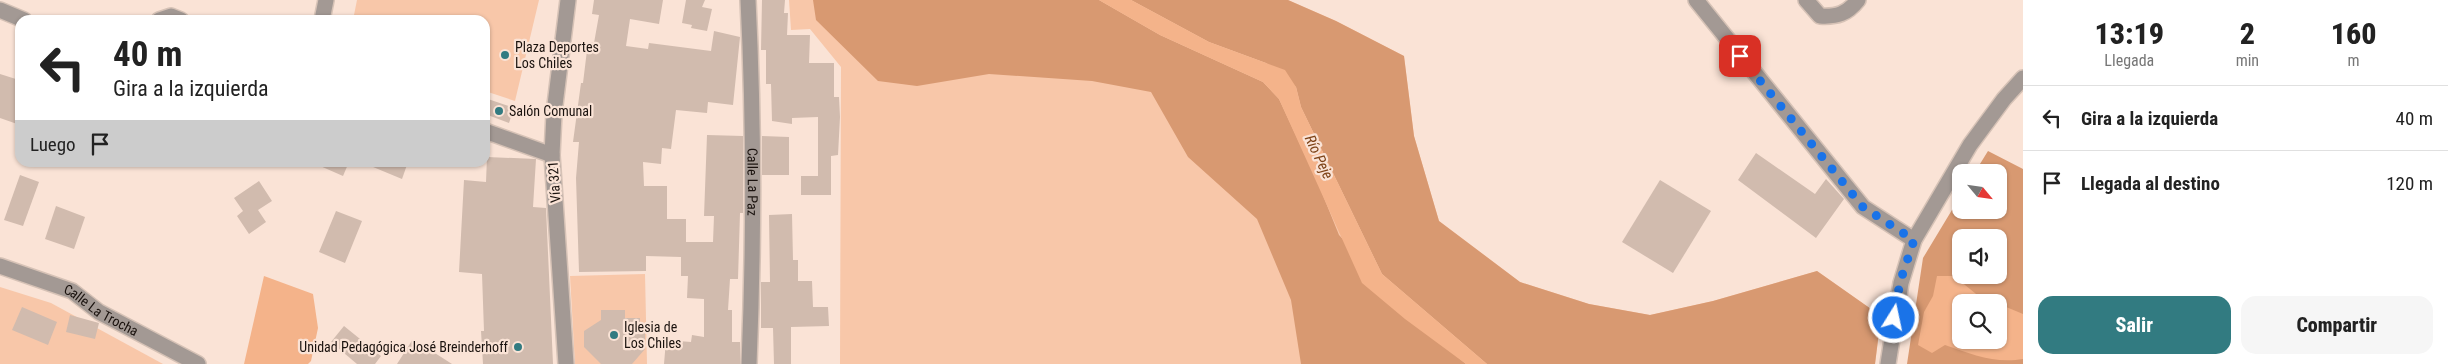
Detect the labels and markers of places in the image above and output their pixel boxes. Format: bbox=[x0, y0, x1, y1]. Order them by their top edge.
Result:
pin bbox=[1719, 35, 1761, 77]
place label: Plaza Deportes Los Chiles bbox=[515, 39, 599, 71]
marker: Plaza Deportes Los Chiles bbox=[499, 49, 511, 61]
place label: Salón Comunal bbox=[509, 103, 592, 119]
marker: Salón Comunal bbox=[493, 105, 505, 117]
place label: Iglesia de Los Chiles bbox=[624, 319, 681, 351]
marker: Iglesia de Los Chiles bbox=[608, 329, 620, 341]
place label: Unidad Pedagógica José Breinderhoff bbox=[299, 339, 509, 355]
marker: Unidad Pedagógica José Breinderhoff bbox=[512, 341, 524, 353]

